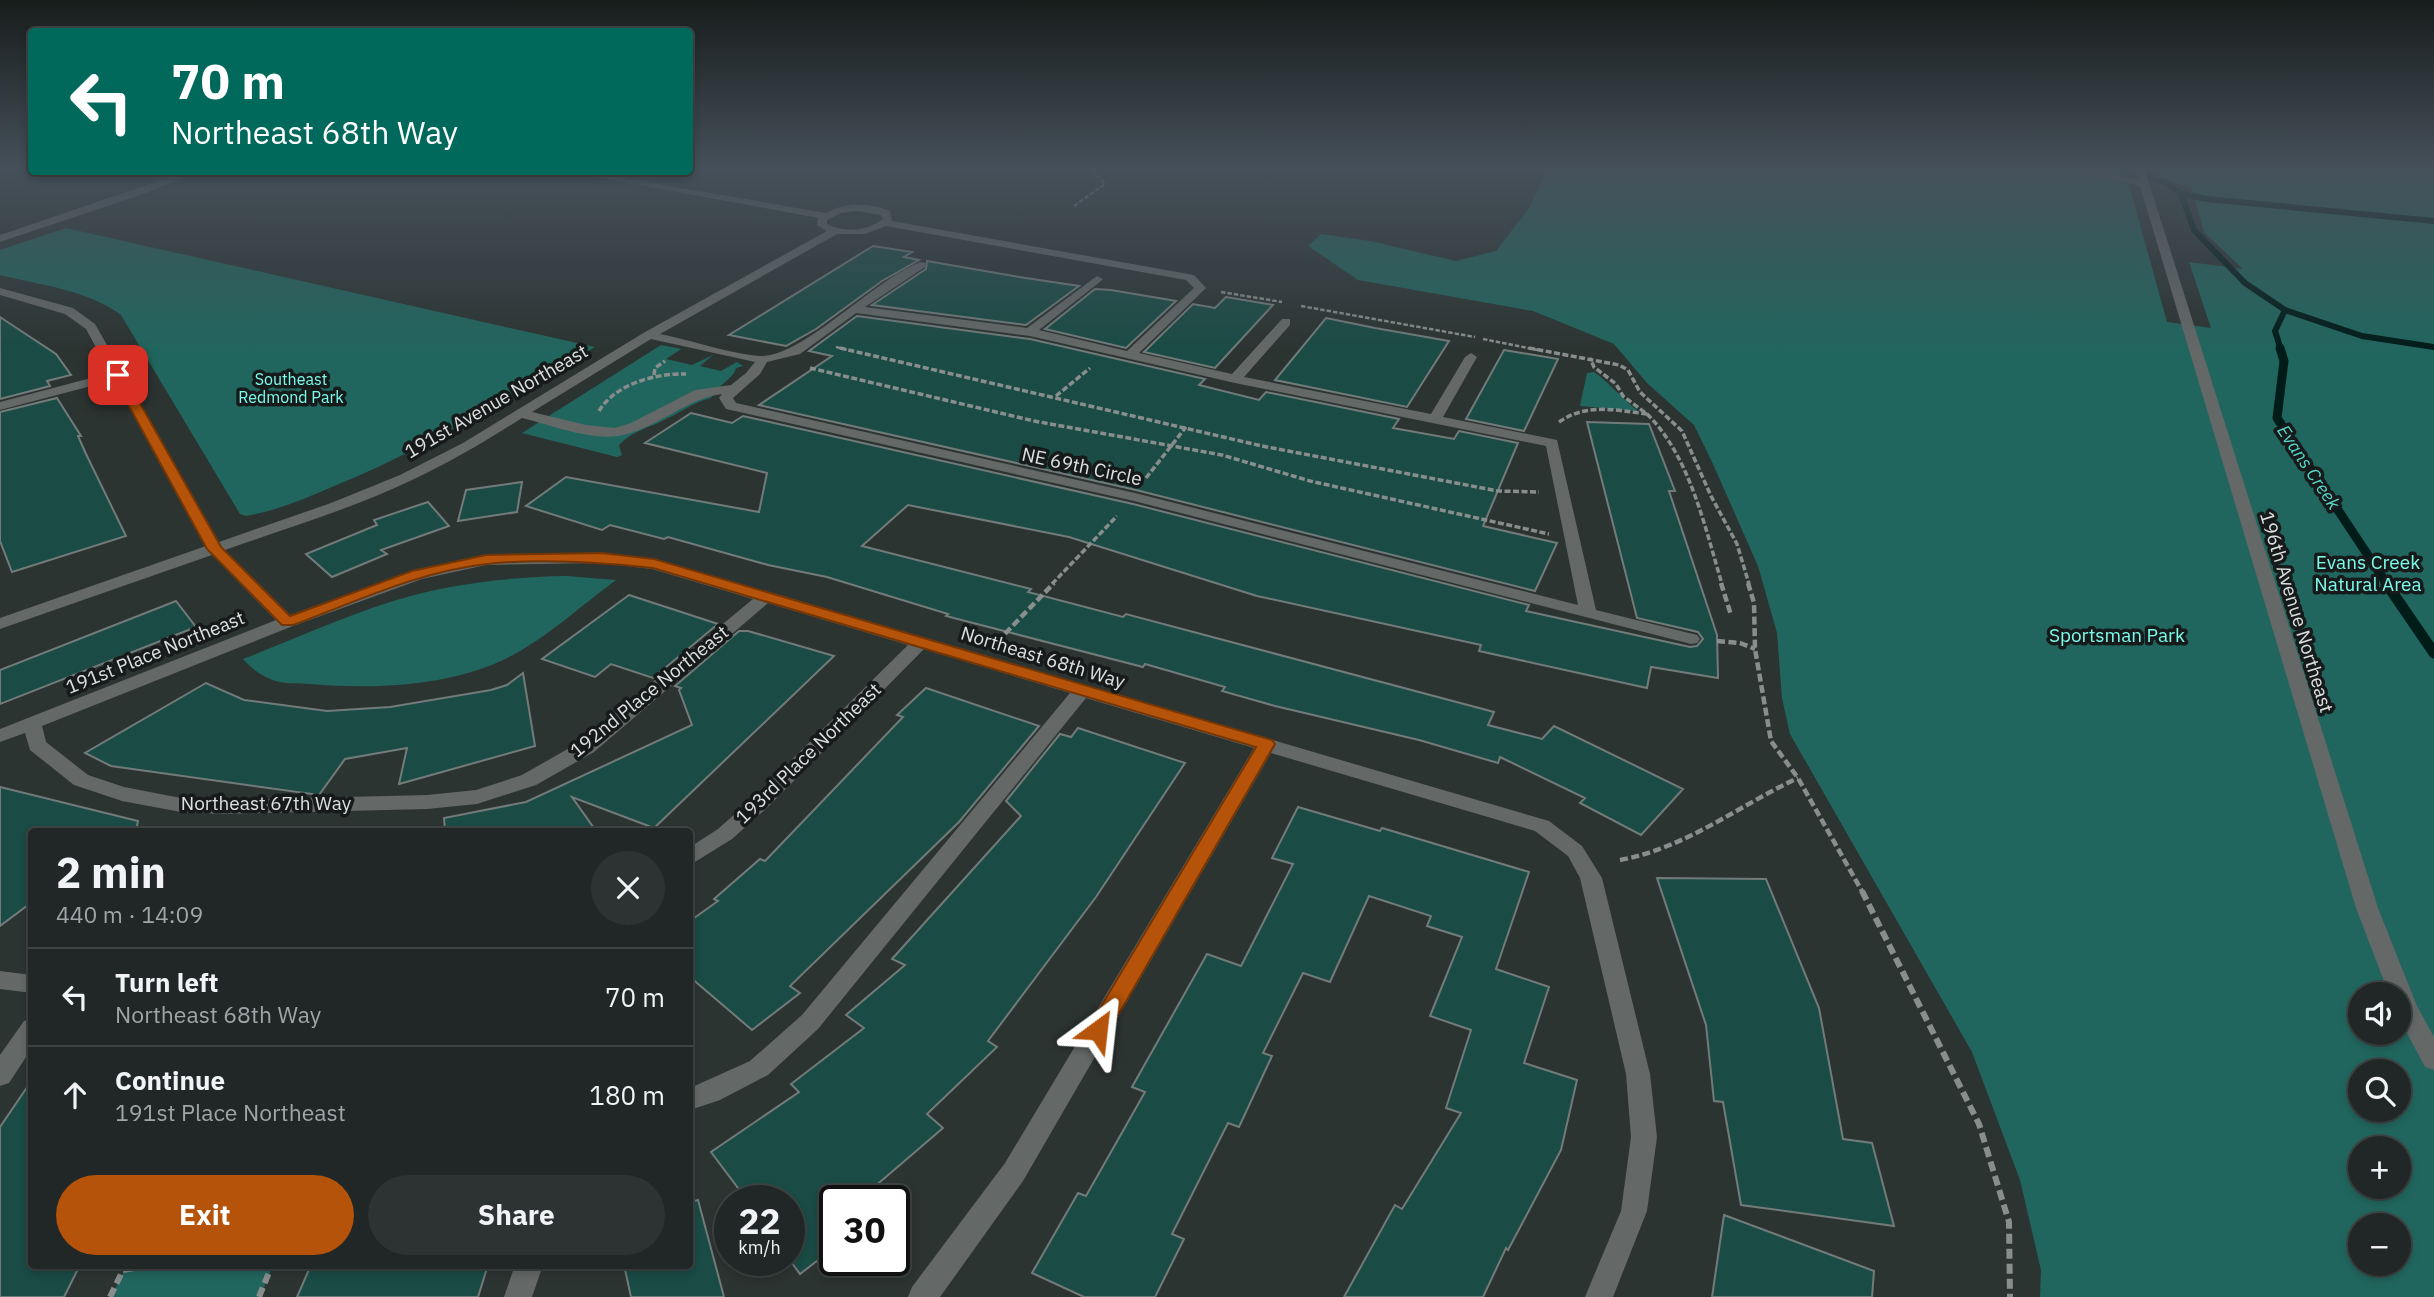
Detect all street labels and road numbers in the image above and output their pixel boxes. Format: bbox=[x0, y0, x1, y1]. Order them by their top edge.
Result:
street label: 191st Avenue Northeast bbox=[400, 339, 592, 463]
street label: NE 69th Circle bbox=[1020, 442, 1144, 490]
street label: 196th Avenue Northeast bbox=[2255, 509, 2339, 715]
street label: 191st Place Northeast bbox=[62, 605, 248, 699]
street label: 192nd Place Northeast bbox=[565, 620, 733, 762]
street label: Northeast 68th Way bbox=[958, 621, 1129, 694]
street label: 193rd Place Northeast bbox=[730, 677, 886, 829]
street label: Northeast 67th Way bbox=[181, 791, 352, 815]

